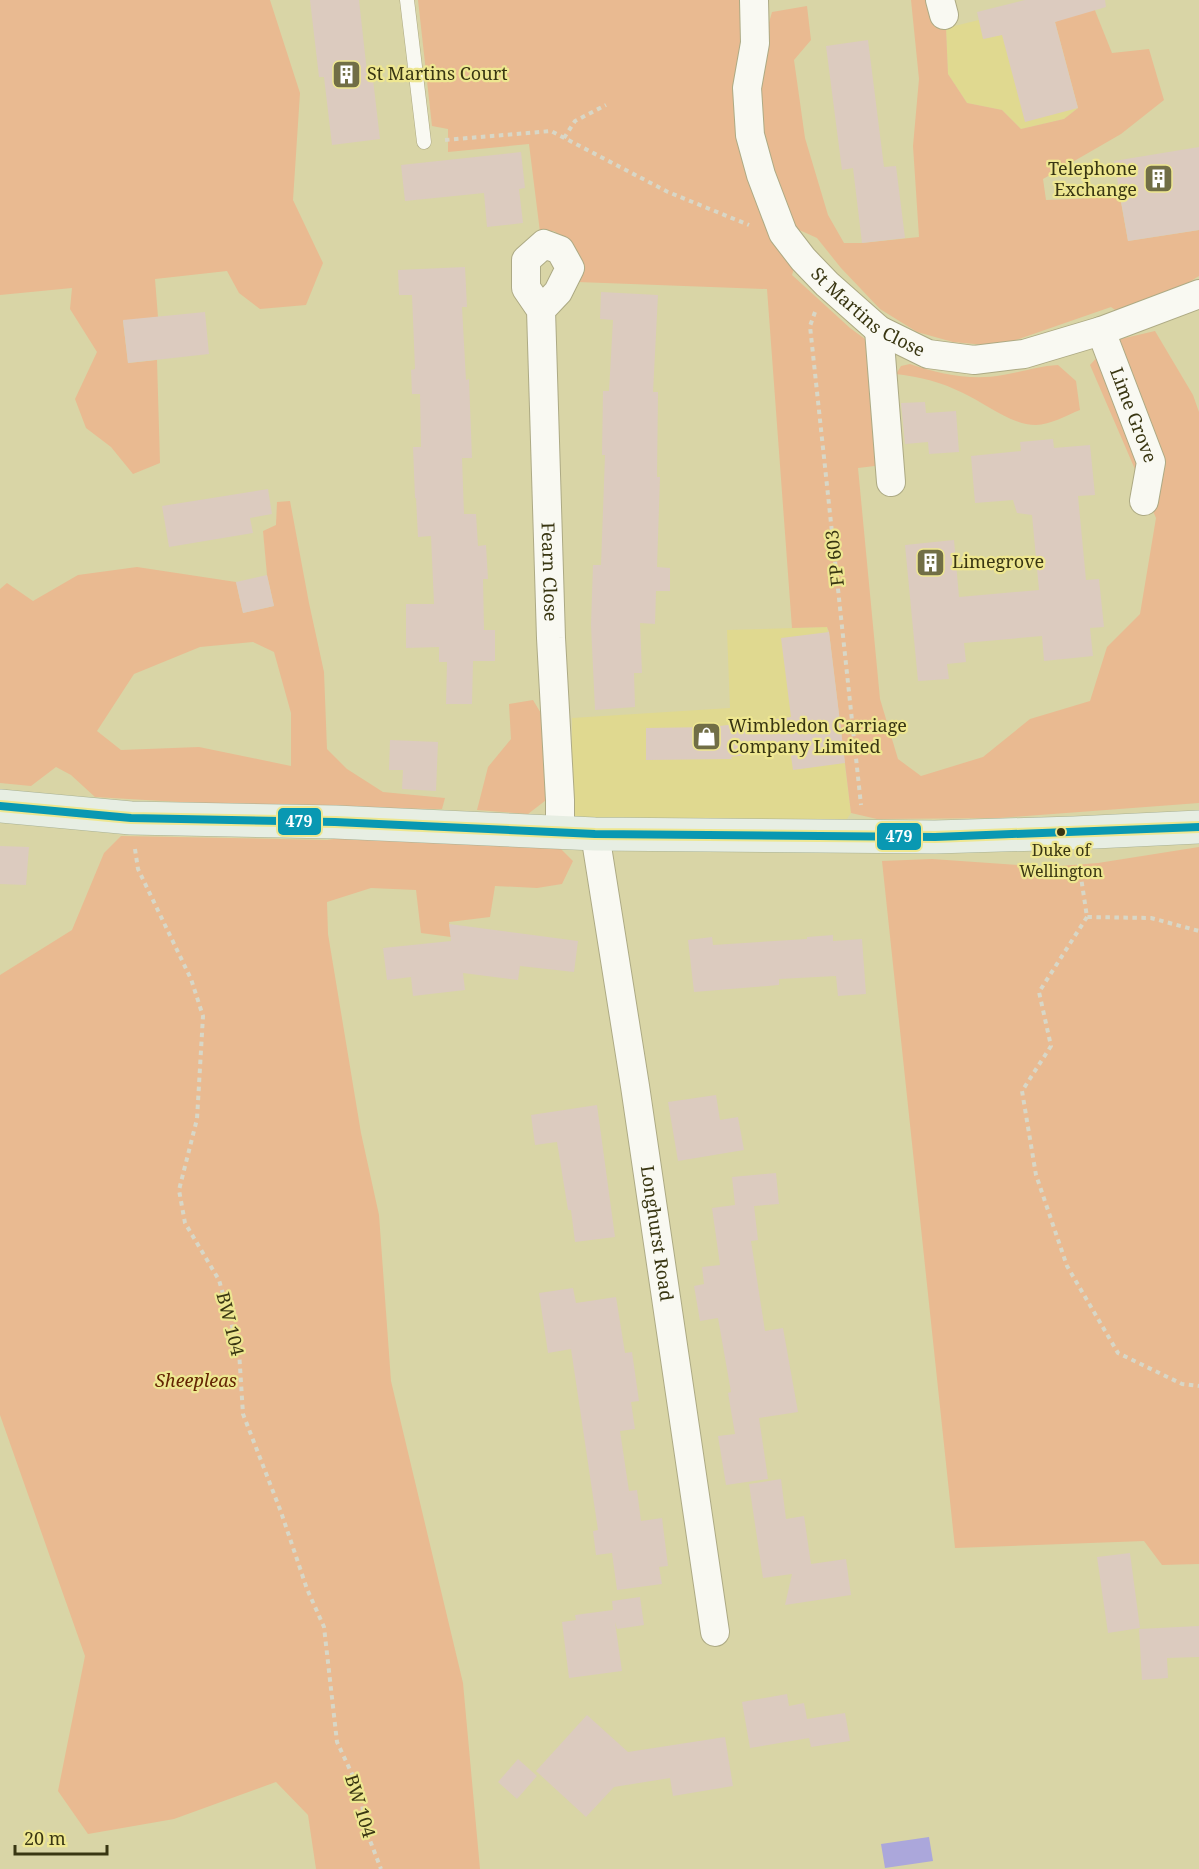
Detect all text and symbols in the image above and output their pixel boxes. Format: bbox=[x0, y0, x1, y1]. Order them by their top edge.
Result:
building icon: St Martins Court bbox=[330, 58, 362, 90]
place label: St Martins Court bbox=[367, 61, 508, 85]
place label: Telephone Exchange bbox=[1048, 156, 1137, 201]
building icon: Telephone Exchange bbox=[1142, 163, 1174, 195]
street label: St Martins Close bbox=[806, 262, 929, 362]
street label: Lime Grove bbox=[1105, 364, 1163, 466]
street label: Fearn Close bbox=[536, 522, 563, 622]
street label: FP 603 bbox=[819, 529, 849, 587]
building icon: Limegrove bbox=[915, 546, 947, 578]
place label: Limegrove bbox=[952, 549, 1044, 573]
place label: Wimbledon Carriage Company Limited bbox=[728, 713, 907, 758]
shop icon: Wimbledon Carriage Company Limited bbox=[691, 720, 723, 752]
line badge: 479 bbox=[277, 807, 322, 836]
text: 479 bbox=[285, 810, 313, 832]
line badge: 479 bbox=[876, 822, 922, 851]
text: 479 bbox=[885, 825, 913, 847]
marker: Duke of Wellington bbox=[1055, 826, 1067, 838]
place label: Duke of Wellington bbox=[1019, 839, 1103, 882]
street label: Longhurst Road bbox=[636, 1164, 679, 1303]
street label: BW 104 bbox=[211, 1289, 250, 1358]
park label: Sheepleas bbox=[155, 1368, 237, 1392]
street label: BW 104 bbox=[340, 1771, 382, 1840]
scale bar bbox=[15, 1818, 106, 1856]
text: 20 m bbox=[24, 1826, 66, 1850]

